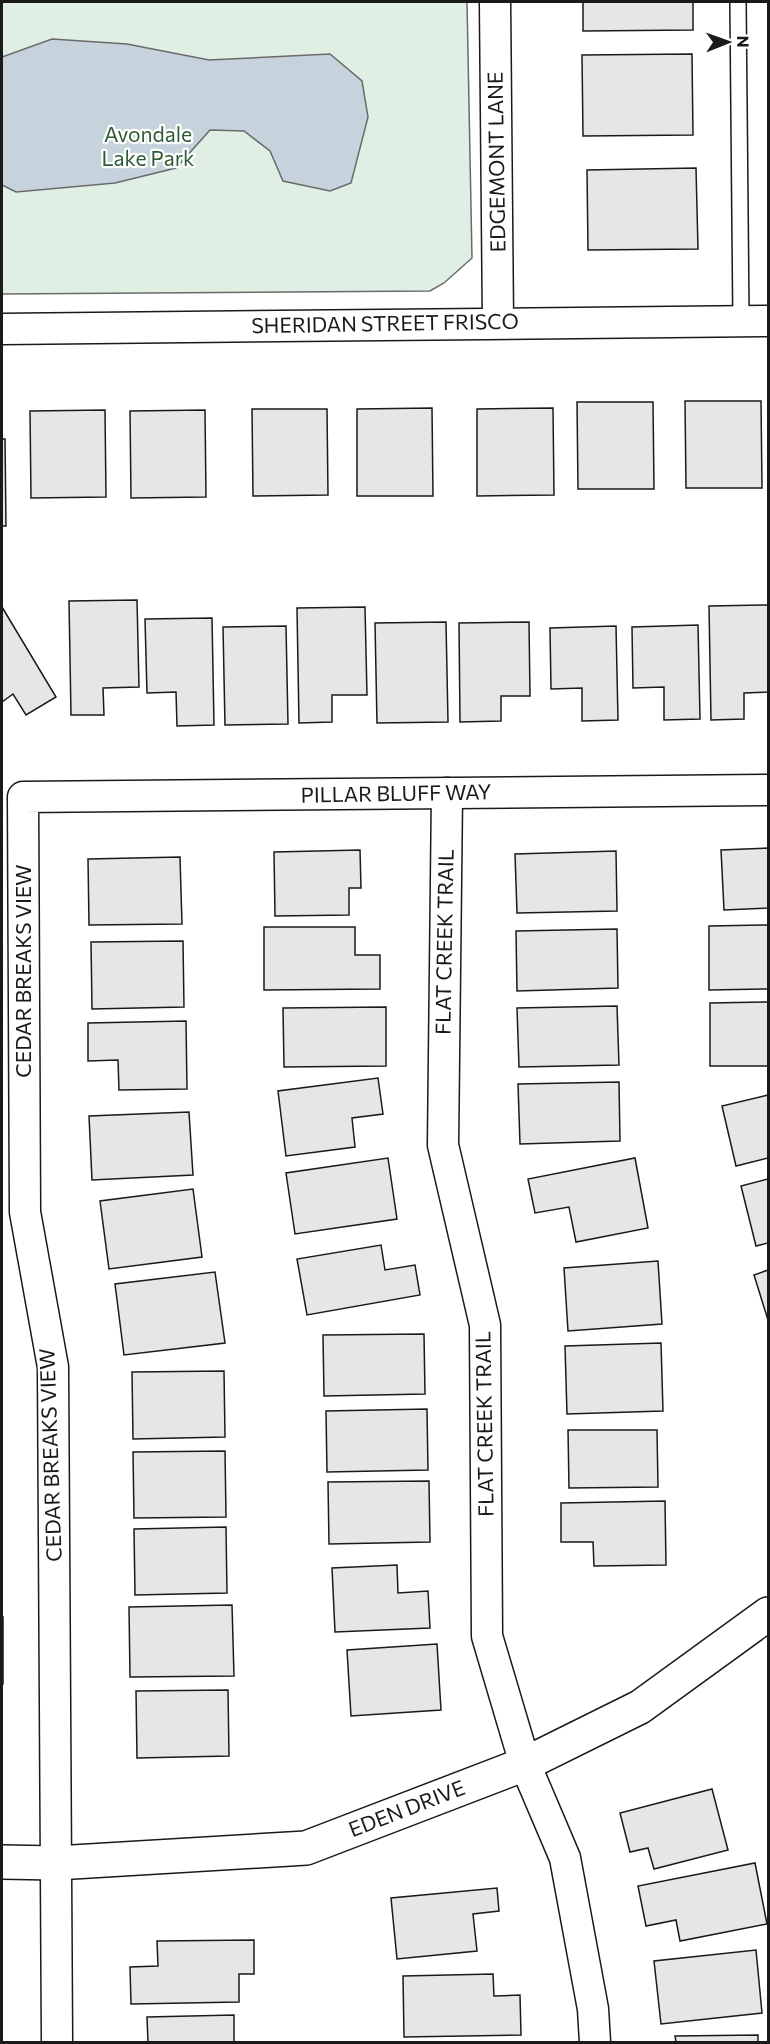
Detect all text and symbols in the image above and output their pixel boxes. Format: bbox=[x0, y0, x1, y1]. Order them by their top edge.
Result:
north arrow bbox=[698, 12, 758, 72]
text: N bbox=[734, 36, 753, 48]
street label: EDGEMONT LANE bbox=[481, 71, 510, 253]
park label: Avondale Lake Park bbox=[102, 121, 194, 170]
street label: SHERIDAN STREET FRISCO bbox=[251, 308, 519, 337]
street label: PILLAR BLUFF WAY bbox=[300, 778, 492, 807]
street label: FLAT CREEK TRAIL bbox=[429, 849, 458, 1035]
street label: CEDAR BREAKS VIEW bbox=[10, 864, 35, 1078]
street label: FLAT CREEK TRAIL bbox=[469, 1331, 498, 1517]
street label: CEDAR BREAKS VIEW bbox=[33, 1348, 66, 1562]
street label: EDEN DRIVE bbox=[345, 1774, 468, 1841]

